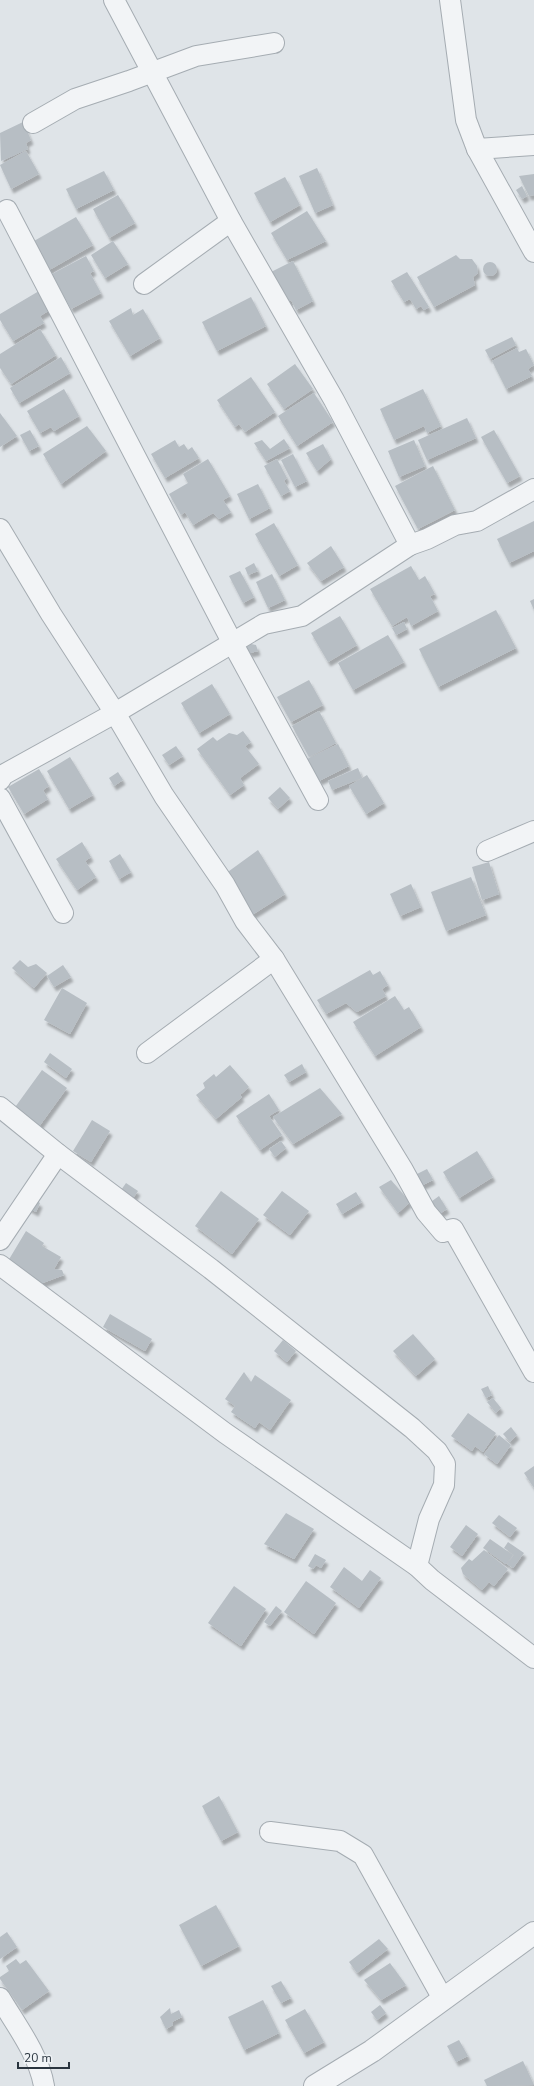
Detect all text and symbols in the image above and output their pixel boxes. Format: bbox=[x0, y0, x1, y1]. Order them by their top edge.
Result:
scale bar bbox=[18, 2044, 69, 2070]
text: 20 m bbox=[24, 2050, 52, 2066]

